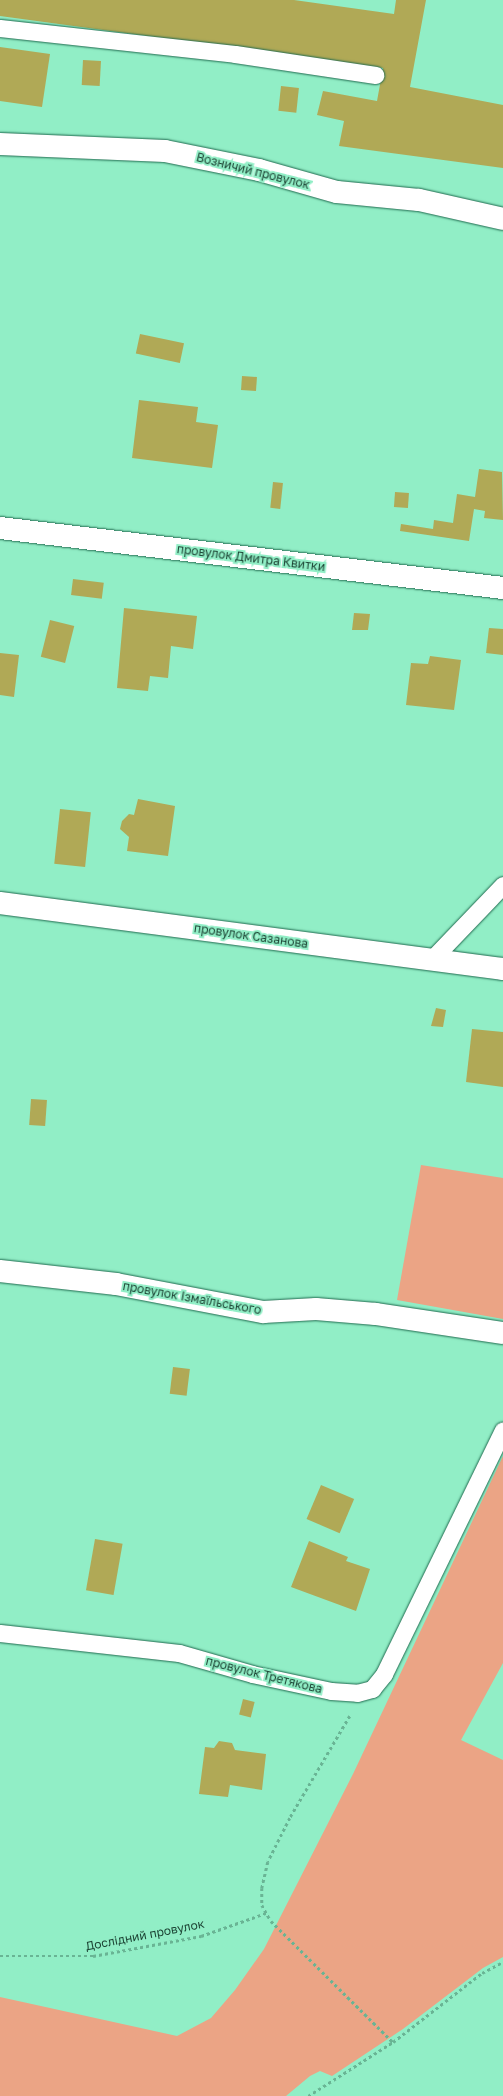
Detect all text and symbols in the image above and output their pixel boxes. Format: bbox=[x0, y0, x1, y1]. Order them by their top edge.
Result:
street label: Возничий провулок bbox=[195, 150, 311, 192]
street label: провулок Дмитра Квитки bbox=[176, 542, 326, 574]
street label: провулок Сазанова bbox=[193, 921, 309, 951]
street label: провулок Ізмаїльського bbox=[122, 1279, 262, 1317]
street label: провулок Третякова bbox=[204, 1654, 324, 1696]
street label: Дослідний провулок bbox=[84, 1916, 206, 1954]

